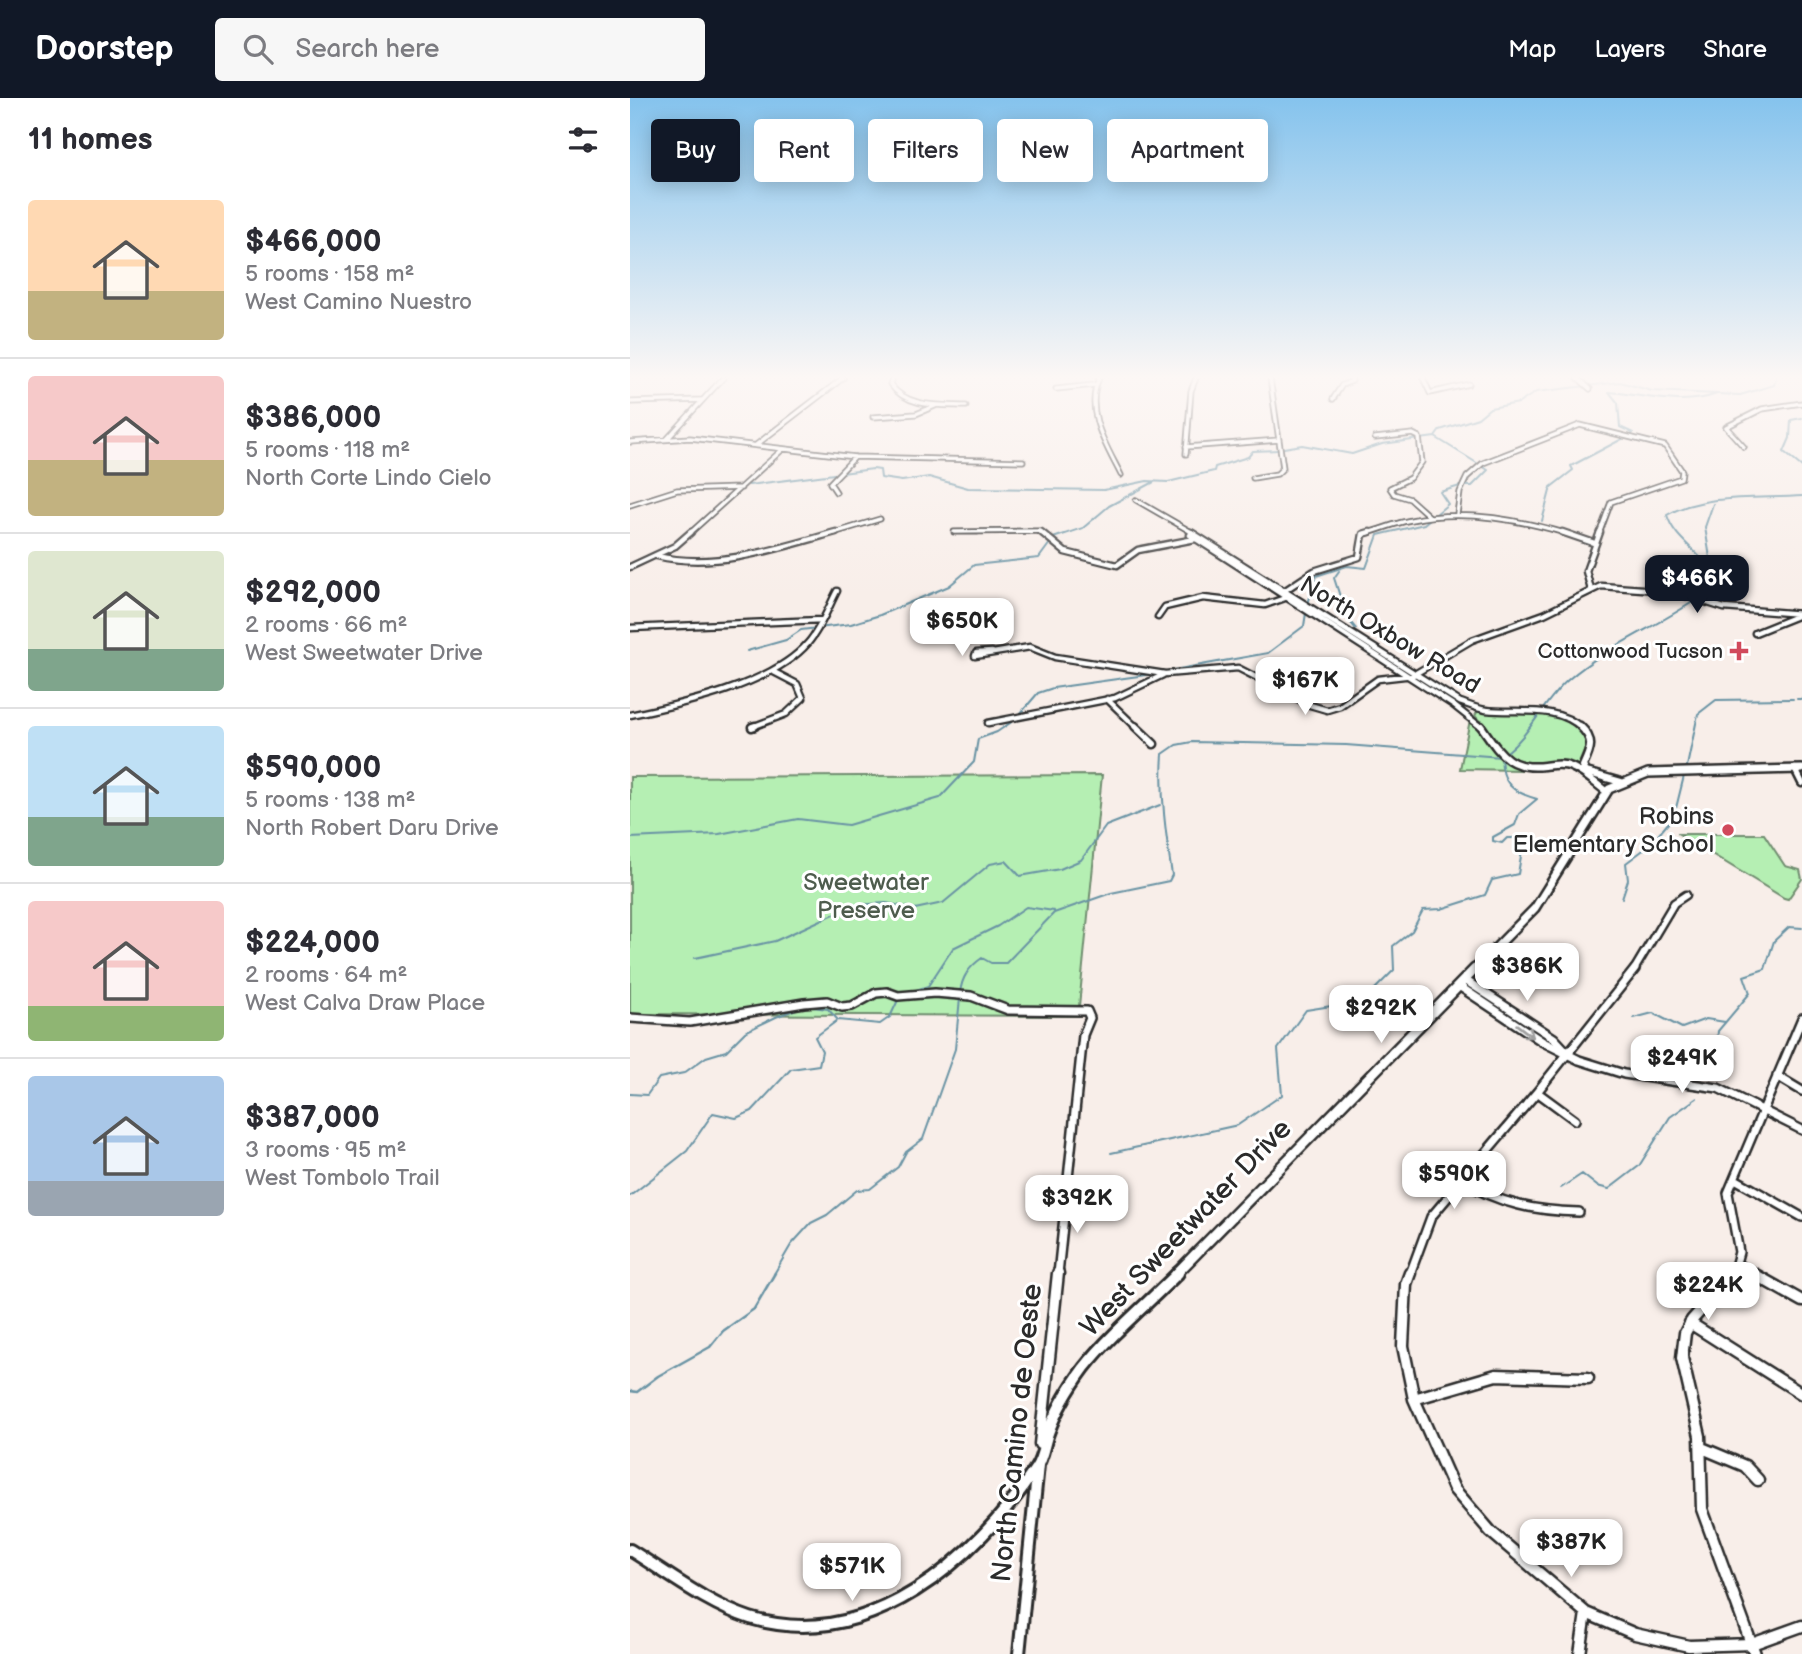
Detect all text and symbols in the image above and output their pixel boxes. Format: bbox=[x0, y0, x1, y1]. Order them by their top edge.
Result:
search box bbox=[215, 18, 705, 81]
text: Doorstep bbox=[35, 29, 173, 69]
icon: search bbox=[239, 30, 277, 68]
text: Search here bbox=[295, 34, 439, 65]
text: Map bbox=[1508, 35, 1556, 64]
text: Layers bbox=[1594, 35, 1665, 64]
text: Share bbox=[1703, 35, 1767, 64]
chip: Buy bbox=[651, 119, 740, 182]
chip: Rent bbox=[754, 119, 854, 182]
chip: Filters bbox=[868, 119, 983, 182]
chip: New bbox=[997, 119, 1093, 182]
chip: Apartment bbox=[1107, 119, 1268, 182]
icon: filters bbox=[564, 121, 602, 159]
text: 11 homes bbox=[28, 122, 152, 158]
text: $466,000 bbox=[245, 224, 382, 260]
icon: home bbox=[84, 228, 168, 312]
text: 5 rooms · 158 m² bbox=[245, 260, 414, 288]
text: West Camino Nuestro bbox=[245, 288, 472, 316]
text: $386,000 bbox=[245, 400, 381, 436]
icon: home bbox=[84, 404, 168, 488]
text: 5 rooms · 118 m² bbox=[245, 436, 410, 464]
text: North Corte Lindo Cielo bbox=[245, 464, 492, 492]
pin: $466K bbox=[1648, 556, 1746, 615]
text: $466K bbox=[1661, 564, 1733, 592]
street label: North Oxbow Road bbox=[1295, 570, 1485, 700]
text: $292,000 bbox=[245, 575, 381, 611]
icon: home bbox=[84, 579, 168, 663]
pin: $650K bbox=[913, 598, 1011, 658]
text: $650K bbox=[926, 607, 998, 635]
text: 2 rooms · 66 m² bbox=[245, 611, 407, 639]
text: West Sweetwater Drive bbox=[245, 639, 483, 667]
place label: Cottonwood Tucson bbox=[1538, 639, 1723, 664]
marker: Cottonwood Tucson bbox=[1729, 641, 1749, 661]
pin: $167K bbox=[1256, 658, 1354, 717]
text: $167K bbox=[1271, 666, 1339, 694]
text: $590,000 bbox=[245, 750, 381, 786]
icon: home bbox=[84, 754, 168, 838]
text: 5 rooms · 138 m² bbox=[245, 786, 415, 814]
place label: Robins Elementary School bbox=[1513, 802, 1714, 859]
text: North Robert Daru Drive bbox=[245, 814, 499, 842]
marker: Robins Elementary School bbox=[1720, 822, 1736, 838]
park label: Sweetwater Preserve bbox=[803, 868, 929, 925]
text: $224,000 bbox=[245, 925, 380, 961]
icon: home bbox=[84, 929, 168, 1013]
pin: $386K bbox=[1478, 944, 1576, 1003]
text: $386K bbox=[1491, 952, 1563, 980]
text: 2 rooms · 64 m² bbox=[245, 961, 407, 989]
pin: $292K bbox=[1332, 986, 1430, 1045]
text: West Calva Draw Place bbox=[245, 989, 485, 1017]
text: $292K bbox=[1345, 994, 1417, 1022]
one-way arrow bbox=[1515, 1024, 1534, 1038]
pin: $249K bbox=[1633, 1035, 1731, 1095]
text: $249K bbox=[1647, 1044, 1717, 1072]
text: $387,000 bbox=[245, 1100, 380, 1136]
icon: home bbox=[84, 1104, 168, 1188]
street label: West Sweetwater Drive bbox=[1074, 1112, 1298, 1344]
text: 3 rooms · 95 m² bbox=[245, 1136, 406, 1164]
pin: $590K bbox=[1405, 1152, 1503, 1211]
text: $590K bbox=[1418, 1160, 1490, 1188]
text: West Tombolo Trail bbox=[245, 1164, 440, 1192]
pin: $392K bbox=[1028, 1176, 1126, 1235]
text: $392K bbox=[1041, 1184, 1113, 1212]
pin: $224K bbox=[1659, 1262, 1757, 1322]
text: $224K bbox=[1672, 1271, 1744, 1299]
street label: North Camino de Oeste bbox=[985, 1282, 1049, 1584]
pin: $387K bbox=[1522, 1520, 1620, 1579]
text: $387K bbox=[1536, 1528, 1606, 1556]
pin: $571K bbox=[803, 1544, 901, 1603]
text: $571K bbox=[819, 1552, 885, 1580]

